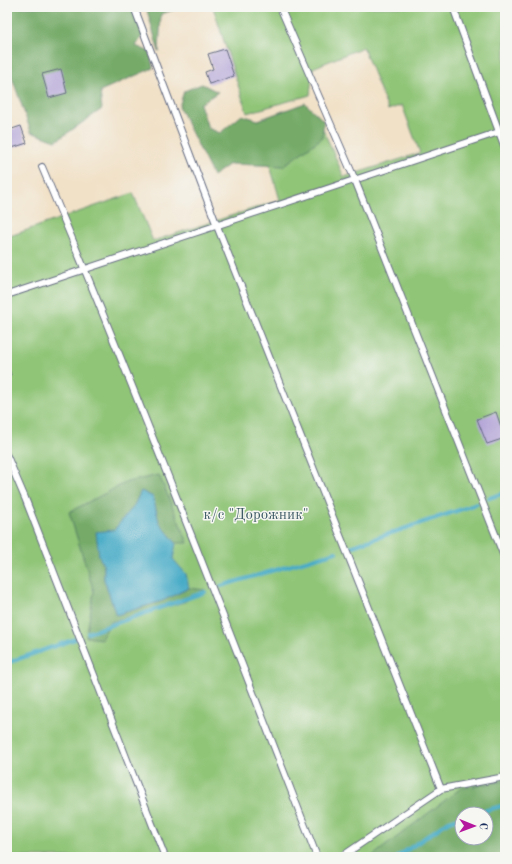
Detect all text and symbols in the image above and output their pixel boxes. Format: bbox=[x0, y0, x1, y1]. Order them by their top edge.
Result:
park label: к/с "Дорожник" bbox=[203, 508, 309, 523]
north arrow bbox=[454, 806, 494, 846]
text: С bbox=[477, 822, 488, 830]

